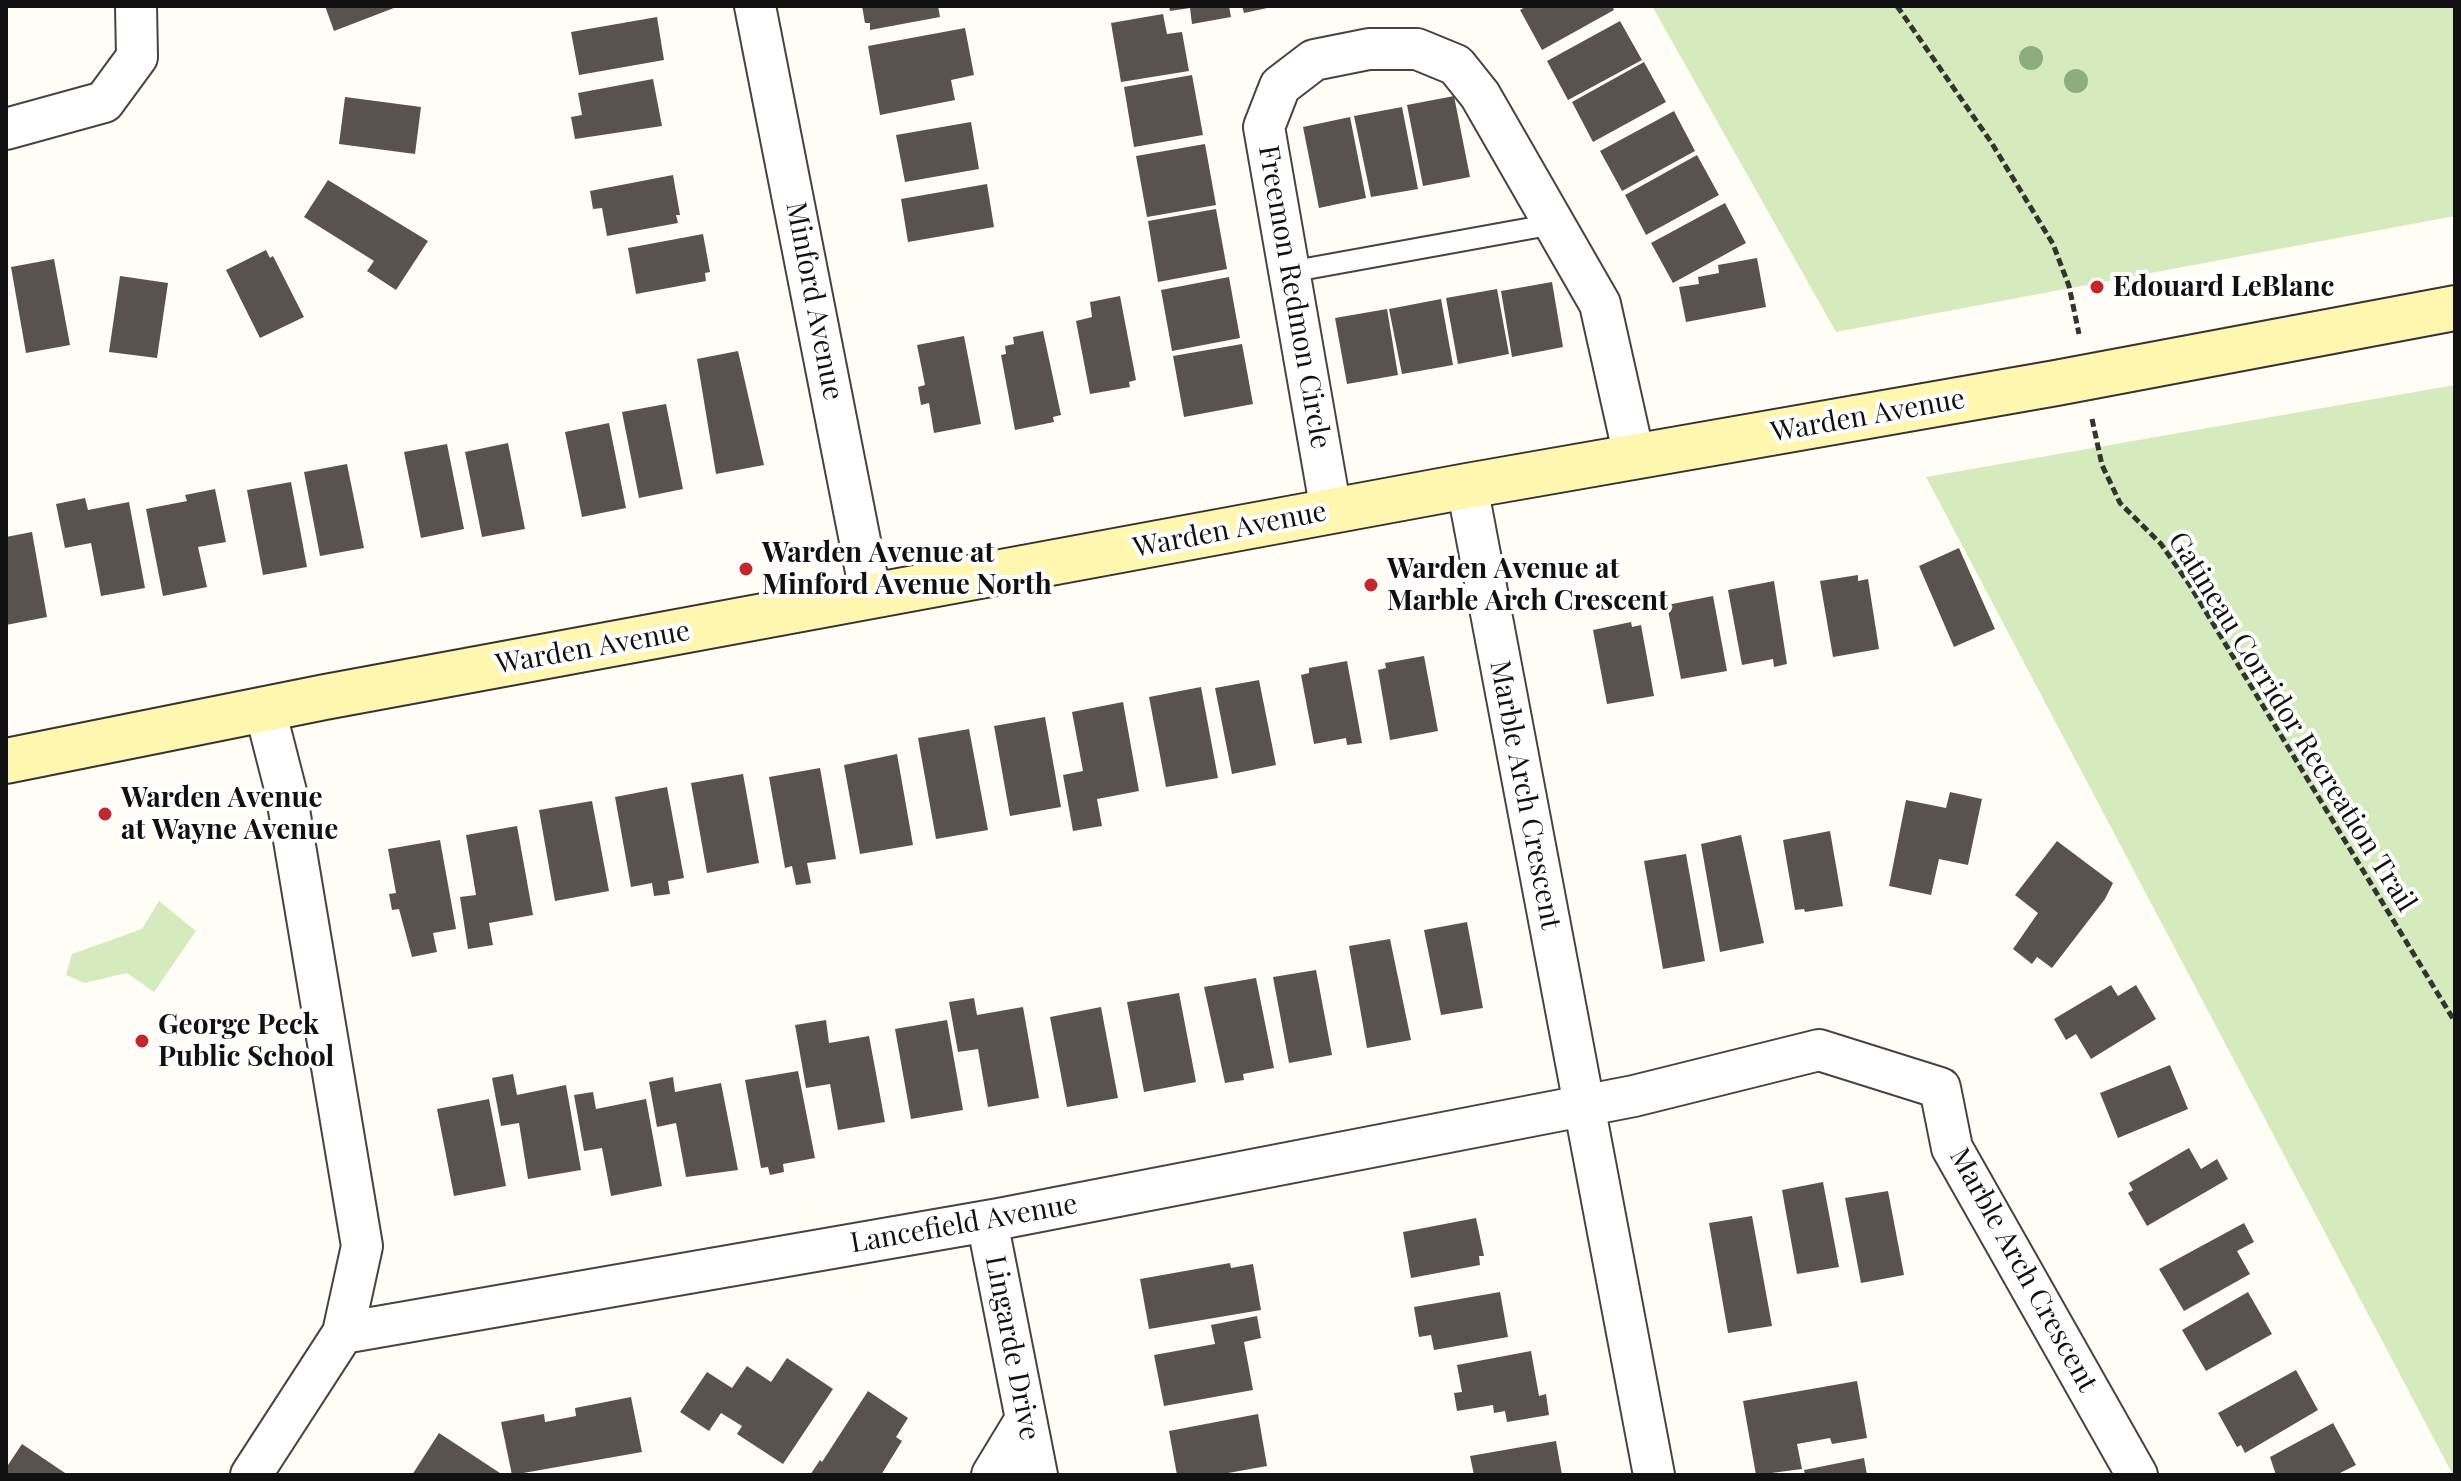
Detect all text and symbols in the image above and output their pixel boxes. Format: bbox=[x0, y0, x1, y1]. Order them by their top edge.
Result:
street label: Freemon Redmon Circle bbox=[1251, 143, 1337, 451]
street label: Minford Avenue bbox=[778, 199, 850, 403]
place label: Edouard LeBlanc bbox=[2113, 270, 2334, 304]
marker: Edouard LeBlanc bbox=[2088, 278, 2106, 296]
street label: Warden Avenue bbox=[1768, 382, 1968, 450]
street label: Warden Avenue bbox=[1130, 495, 1330, 565]
street label: Gatineau Corridor Recreation Trail bbox=[2161, 526, 2423, 918]
place label: Warden Avenue at Minford Avenue North bbox=[762, 536, 1052, 602]
place label: Warden Avenue at Marble Arch Crescent bbox=[1387, 552, 1668, 618]
marker: Warden Avenue at Minford Avenue North bbox=[737, 560, 755, 578]
marker: Warden Avenue at Marble Arch Crescent bbox=[1362, 576, 1380, 594]
street label: Warden Avenue bbox=[493, 614, 693, 682]
street label: Marble Arch Crescent bbox=[1482, 658, 1568, 932]
place label: Warden Avenue at Wayne Avenue bbox=[121, 781, 338, 847]
marker: Warden Avenue at Wayne Avenue bbox=[96, 805, 114, 823]
place label: George Peck Public School bbox=[158, 1008, 334, 1074]
marker: George Peck Public School bbox=[133, 1032, 151, 1050]
street label: Marble Arch Crescent bbox=[1942, 1142, 2104, 1398]
street label: Lancefield Avenue bbox=[848, 1188, 1080, 1260]
street label: Lingarde Drive bbox=[978, 1253, 1046, 1443]

